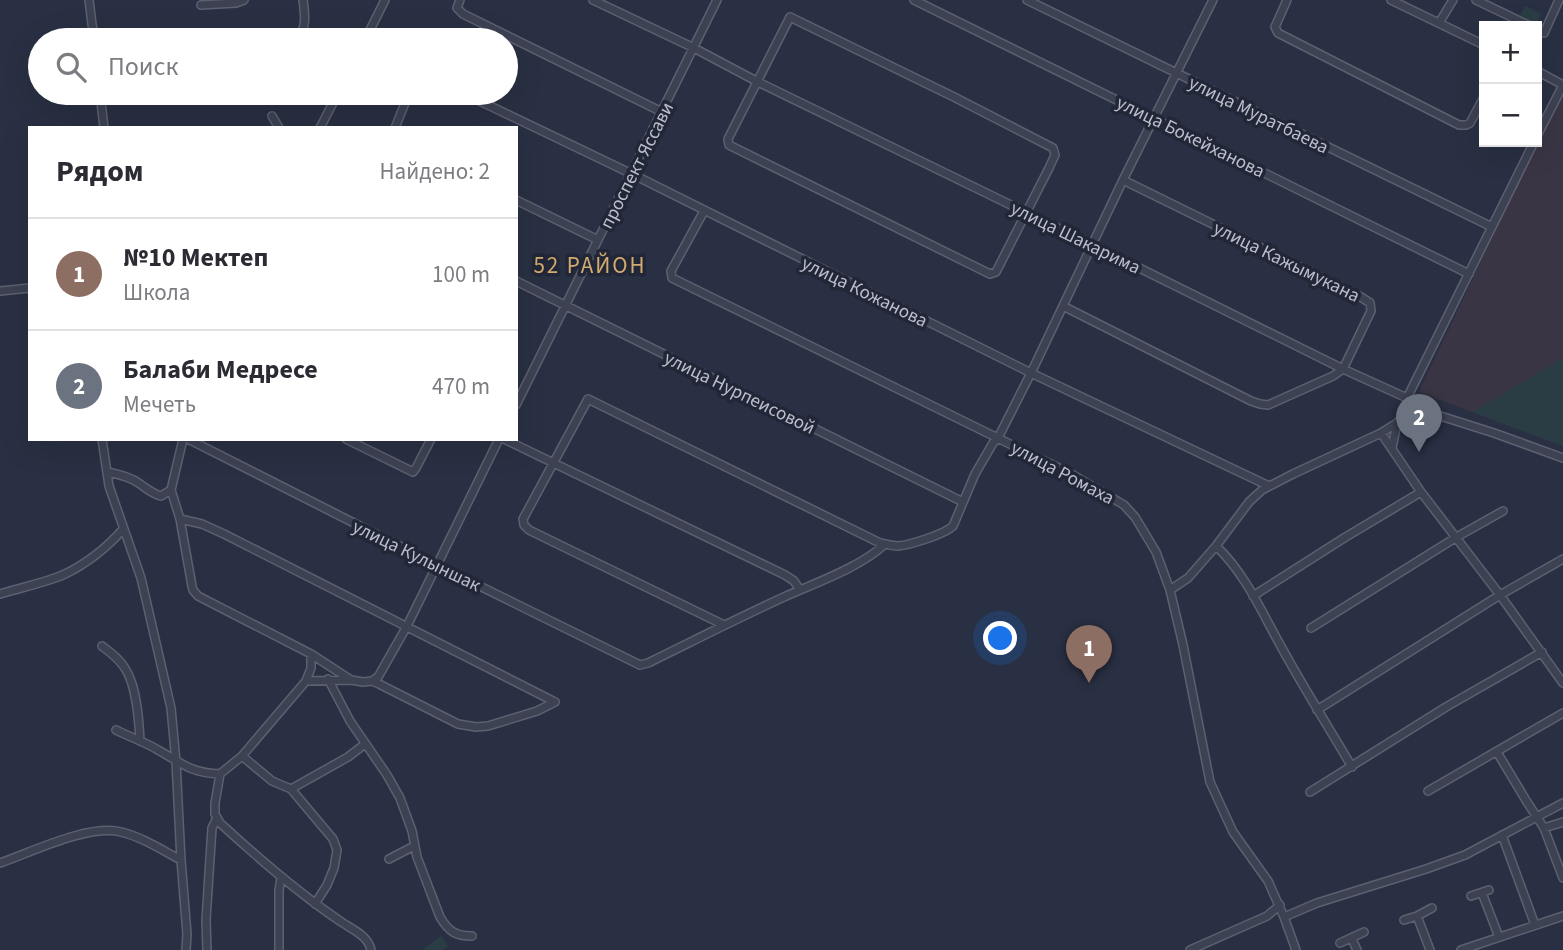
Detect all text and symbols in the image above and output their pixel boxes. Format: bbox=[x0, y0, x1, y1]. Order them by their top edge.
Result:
map controls bbox=[1479, 21, 1542, 147]
button: + bbox=[1479, 21, 1542, 84]
search box bbox=[28, 28, 518, 105]
icon: search bbox=[52, 48, 90, 86]
text: Поиск bbox=[108, 48, 178, 85]
street label: улица Муратбаева bbox=[1184, 70, 1333, 161]
button: − bbox=[1479, 84, 1542, 147]
street label: улица Бокейханова bbox=[1112, 90, 1269, 185]
street label: проспект Яссави bbox=[594, 97, 681, 234]
text: Рядом bbox=[56, 150, 144, 193]
text: Найдено: 2 bbox=[380, 155, 490, 188]
street label: улица Шакарима bbox=[1006, 195, 1145, 282]
street label: улица Кажымукана bbox=[1209, 215, 1364, 310]
text: №10 Мектеп bbox=[123, 239, 268, 276]
district label: 52 РАЙОН bbox=[533, 249, 647, 282]
street label: улица Кожанова bbox=[797, 250, 932, 335]
text: 1 bbox=[73, 258, 85, 291]
text: 100 m bbox=[432, 258, 490, 291]
text: Школа bbox=[123, 276, 190, 309]
street label: улица Нурпеисовой bbox=[659, 345, 820, 442]
text: Балаби Медресе bbox=[123, 351, 318, 388]
text: 2 bbox=[73, 370, 85, 403]
text: 470 m bbox=[432, 370, 490, 403]
text: Мечеть bbox=[123, 388, 196, 421]
pin: 2 bbox=[1396, 394, 1442, 452]
street label: улица Ромаха bbox=[1006, 435, 1119, 512]
street label: улица Кулыншак bbox=[348, 514, 486, 599]
your location bbox=[983, 621, 1017, 655]
pin: 1 bbox=[1066, 625, 1112, 683]

